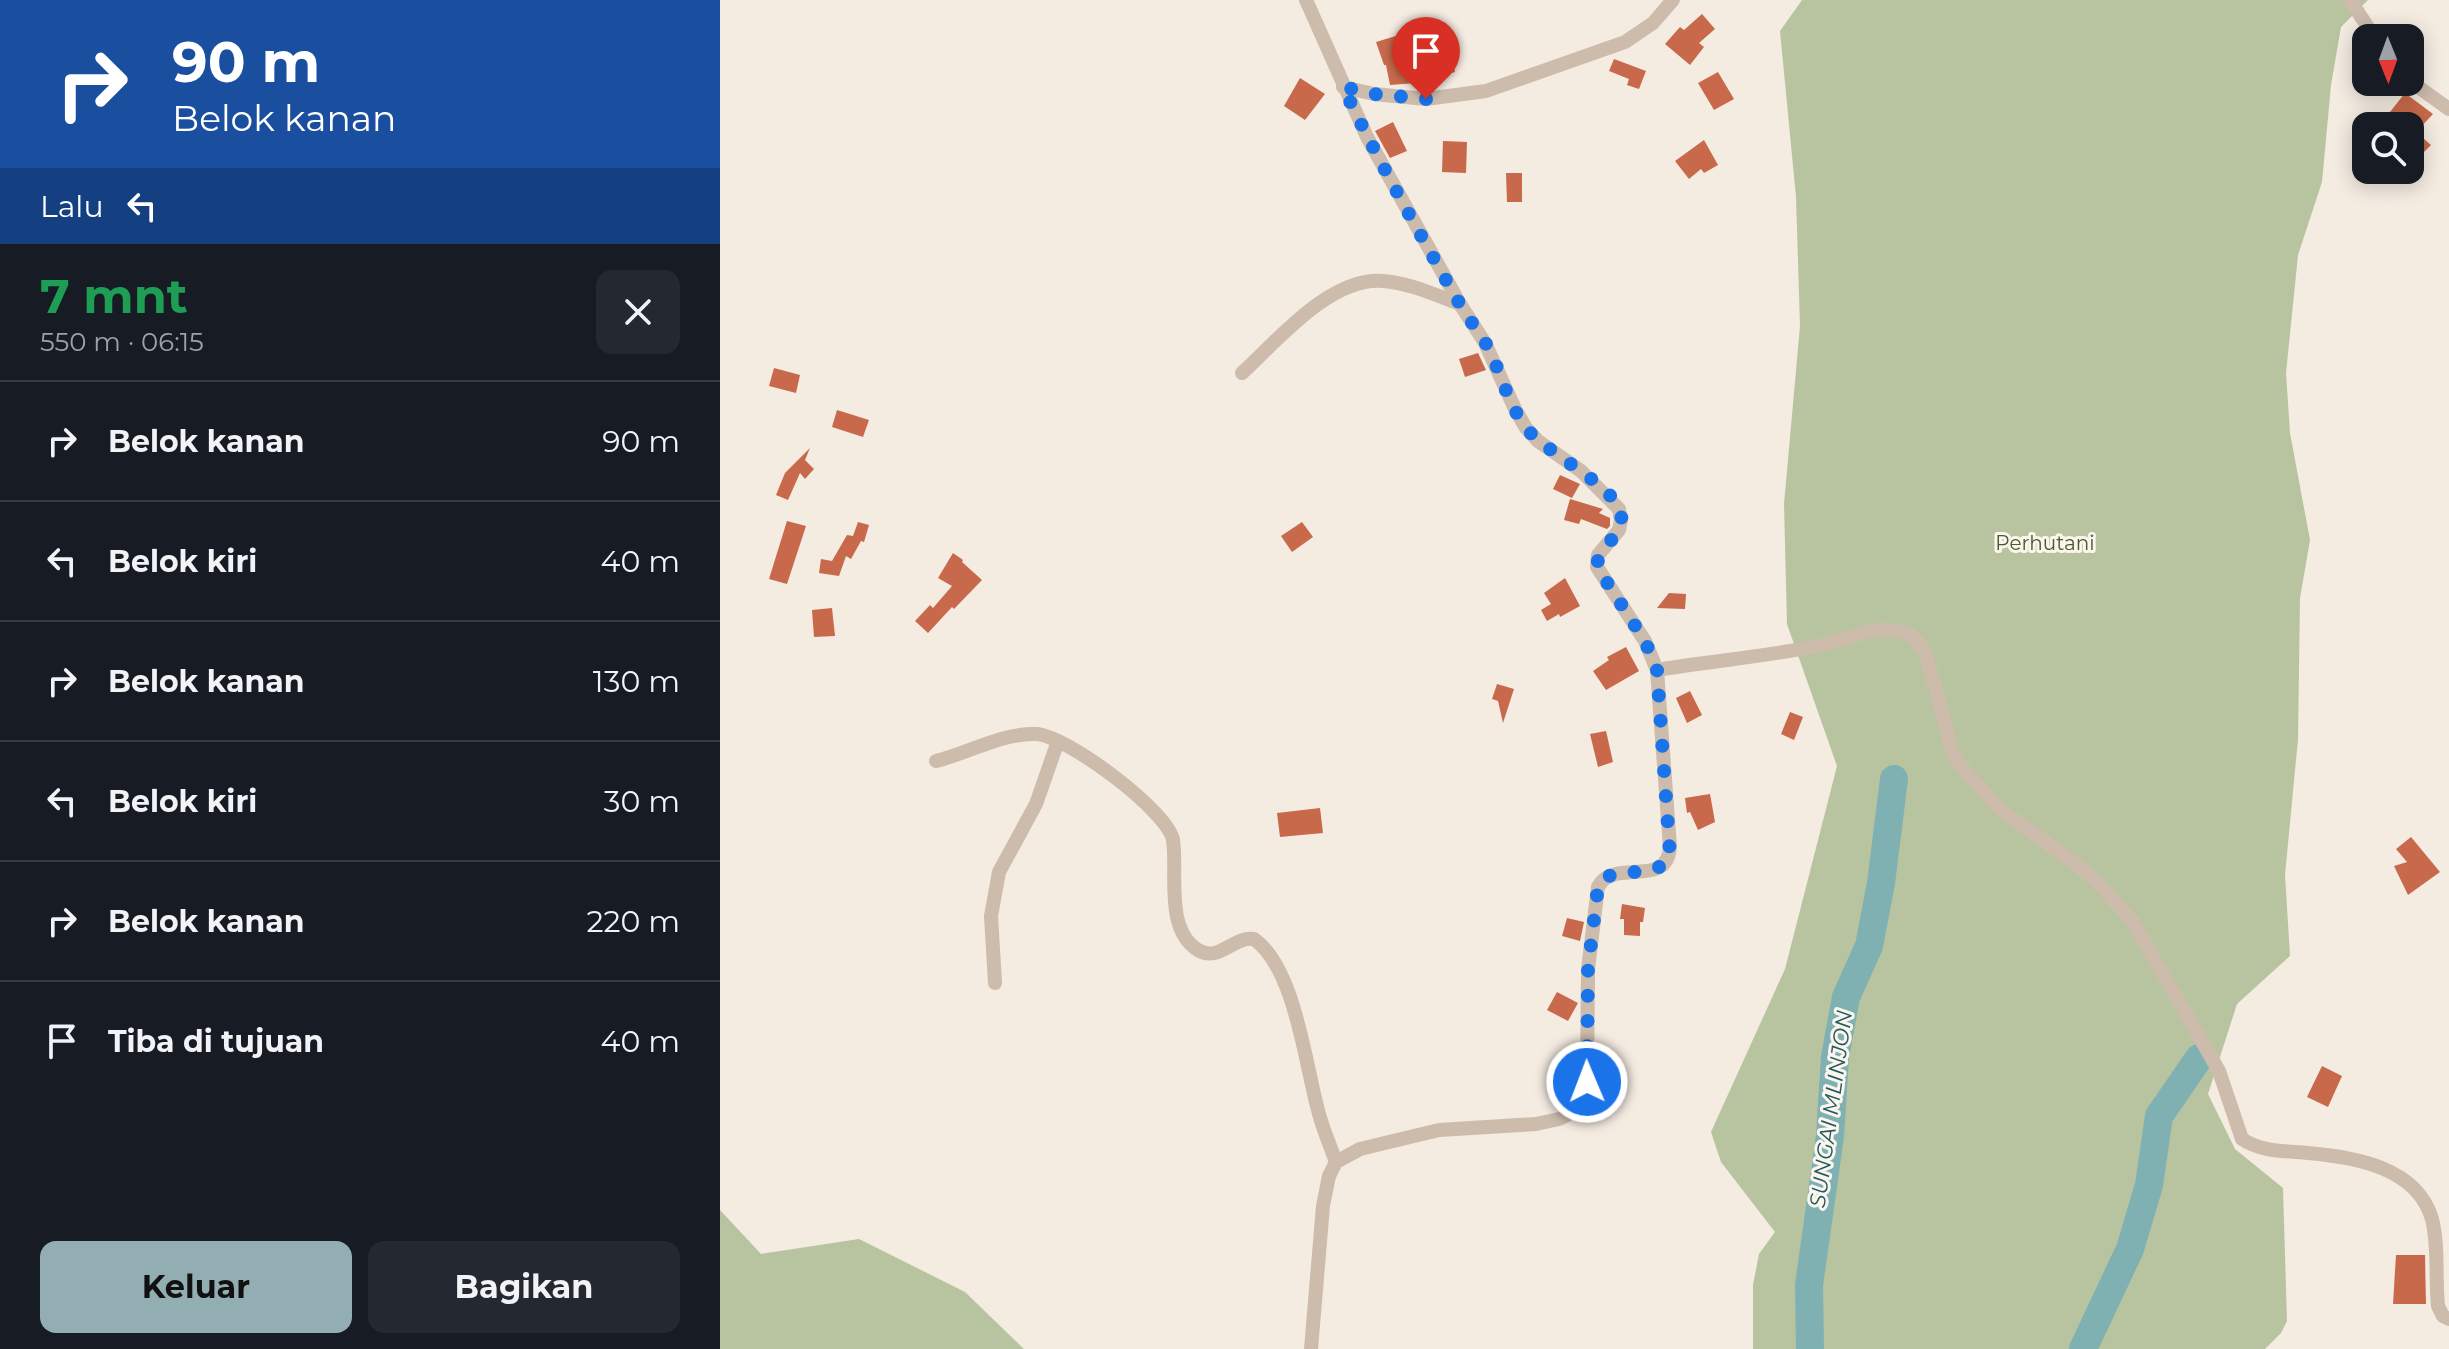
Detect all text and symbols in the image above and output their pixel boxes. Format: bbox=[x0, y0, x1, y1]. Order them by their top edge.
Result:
pin bbox=[1392, 17, 1460, 99]
north arrow bbox=[2352, 24, 2424, 96]
map controls bbox=[2352, 24, 2424, 184]
text: 90 m bbox=[172, 28, 320, 96]
icon: arrive bbox=[1404, 29, 1448, 73]
icon: right bbox=[40, 32, 144, 136]
text: Belok kanan bbox=[172, 96, 396, 140]
button: search bbox=[2352, 112, 2424, 184]
icon: left bbox=[120, 184, 164, 228]
text: Lalu bbox=[40, 188, 104, 225]
text: 7 mnt bbox=[40, 267, 188, 325]
button: close bbox=[596, 270, 680, 354]
text: 550 m · 06:15 bbox=[40, 326, 204, 358]
icon: right bbox=[40, 419, 84, 463]
text: Belok kanan bbox=[108, 423, 305, 460]
text: 90 m bbox=[602, 423, 680, 460]
park label: Perhutani bbox=[1995, 531, 2095, 555]
icon: left bbox=[40, 539, 84, 583]
text: Belok kiri bbox=[108, 543, 257, 580]
text: 40 m bbox=[601, 543, 680, 580]
icon: right bbox=[40, 659, 84, 703]
text: Belok kanan bbox=[108, 663, 305, 700]
text: 130 m bbox=[593, 663, 680, 700]
icon: left bbox=[40, 779, 84, 823]
text: Belok kiri bbox=[108, 783, 257, 820]
text: 30 m bbox=[604, 783, 680, 820]
icon: right bbox=[40, 899, 84, 943]
text: Belok kanan bbox=[108, 903, 305, 940]
text: 220 m bbox=[586, 903, 680, 940]
water label: SUNGAI MLINJON bbox=[1804, 1008, 1858, 1209]
icon: arrive bbox=[40, 1019, 84, 1063]
text: Tiba di tujuan bbox=[108, 1023, 324, 1060]
text: 40 m bbox=[601, 1023, 680, 1060]
position arrow bbox=[1545, 1040, 1629, 1124]
button: Keluar bbox=[40, 1241, 352, 1333]
button: Bagikan bbox=[368, 1241, 680, 1333]

